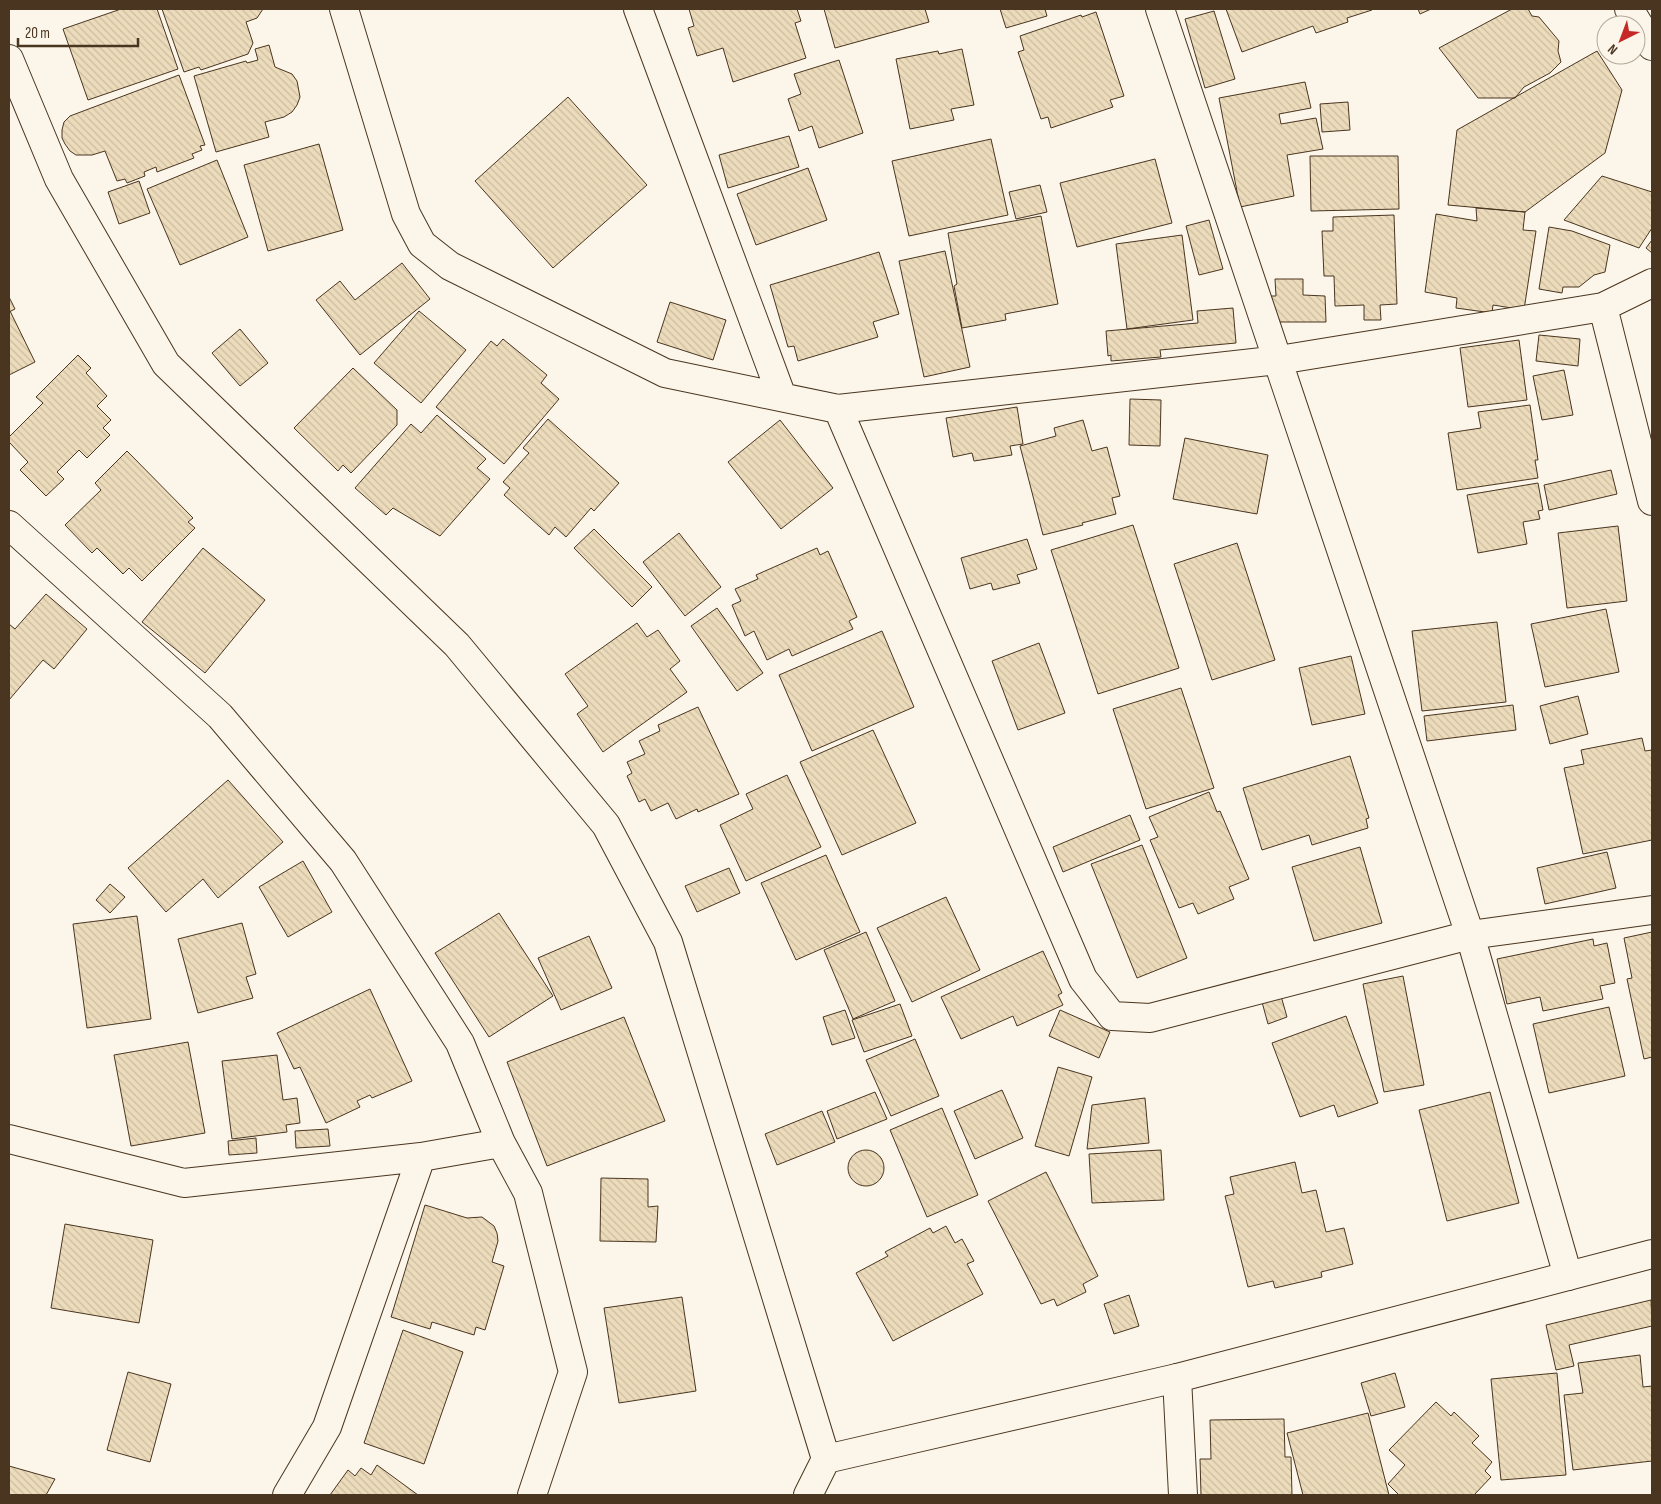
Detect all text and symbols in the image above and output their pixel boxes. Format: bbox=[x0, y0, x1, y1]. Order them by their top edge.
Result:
scale bar bbox=[18, 15, 138, 47]
north arrow bbox=[1596, 15, 1646, 65]
text: 20 m bbox=[25, 24, 50, 43]
text: N bbox=[1604, 40, 1621, 58]

